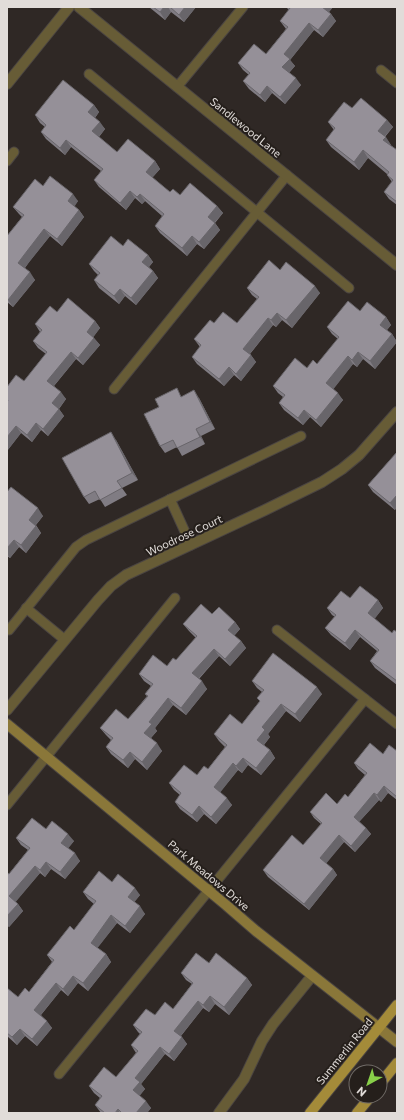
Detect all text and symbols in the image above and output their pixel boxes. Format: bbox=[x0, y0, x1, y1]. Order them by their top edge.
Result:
street label: Sandlewood Lane bbox=[208, 94, 284, 160]
street label: Woodrose Court bbox=[144, 511, 225, 558]
street label: Park Meadows Drive bbox=[166, 837, 253, 913]
street label: Summerlin Road bbox=[313, 1015, 375, 1087]
north arrow bbox=[348, 1064, 388, 1104]
text: N bbox=[354, 1084, 369, 1100]

